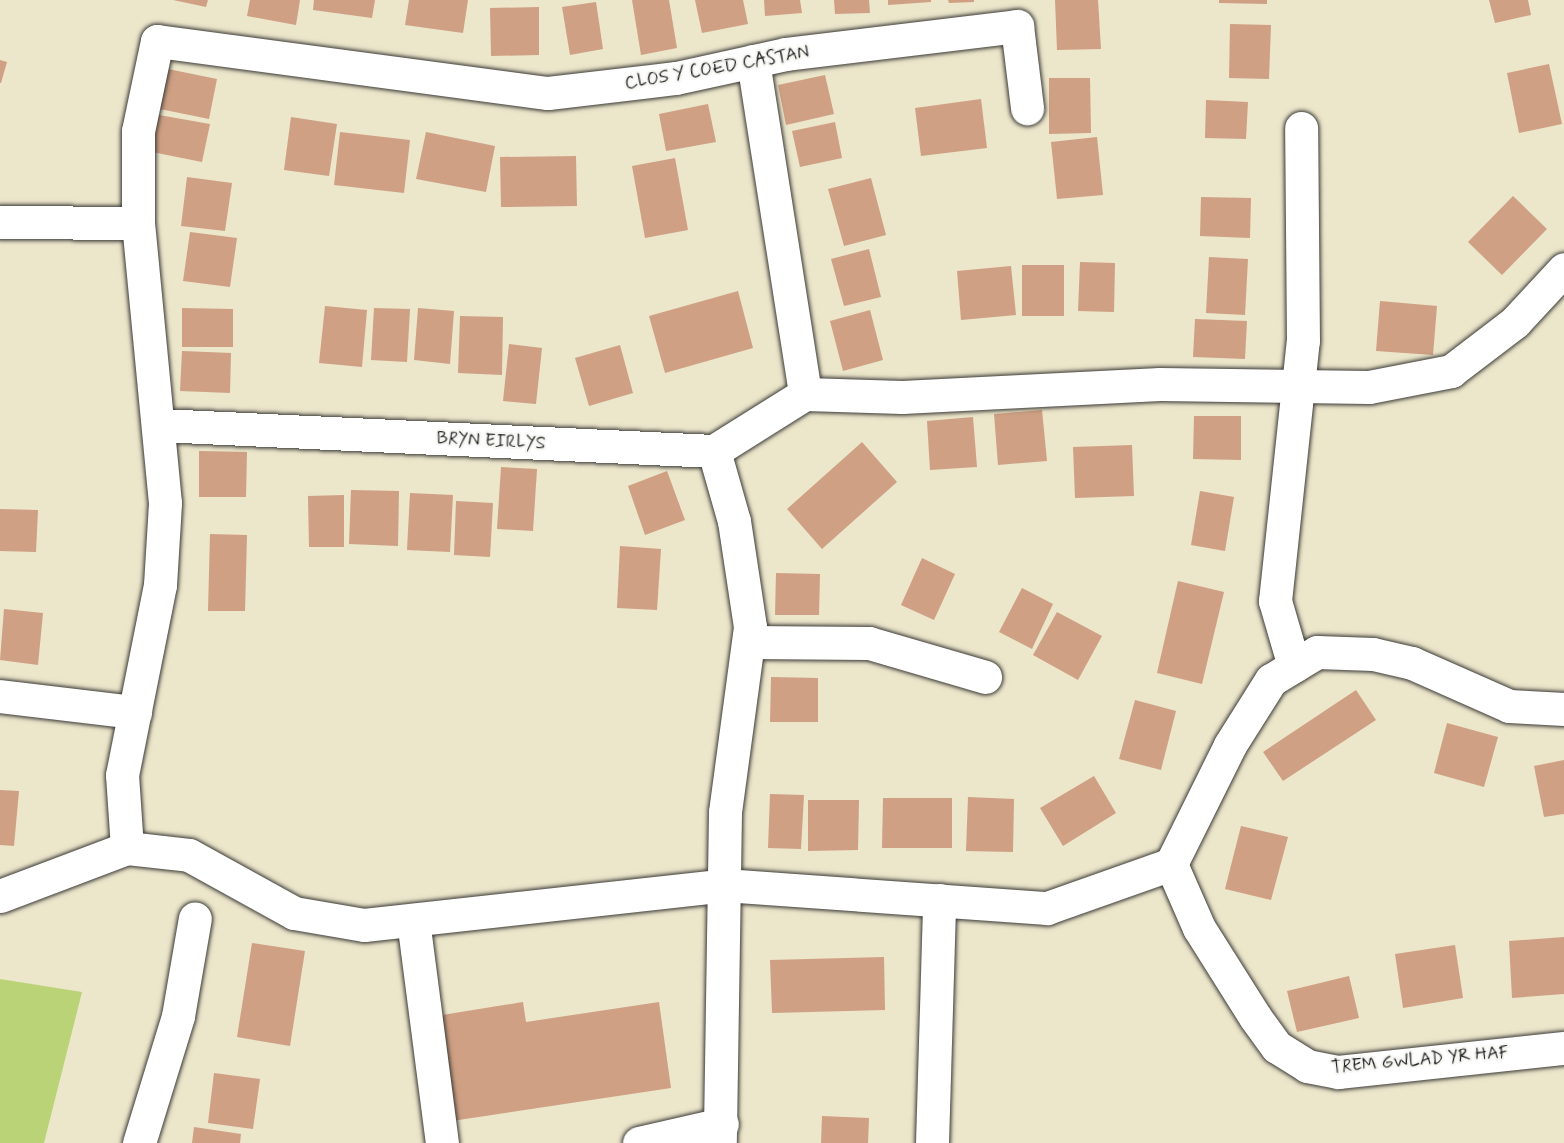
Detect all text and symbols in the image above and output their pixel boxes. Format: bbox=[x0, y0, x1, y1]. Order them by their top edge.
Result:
street label: CLOS Y COED CASTAN bbox=[623, 41, 811, 95]
street label: BRYN EIRLYS bbox=[436, 427, 546, 455]
street label: TREM GWLAD YR HAF bbox=[1331, 1042, 1509, 1078]

